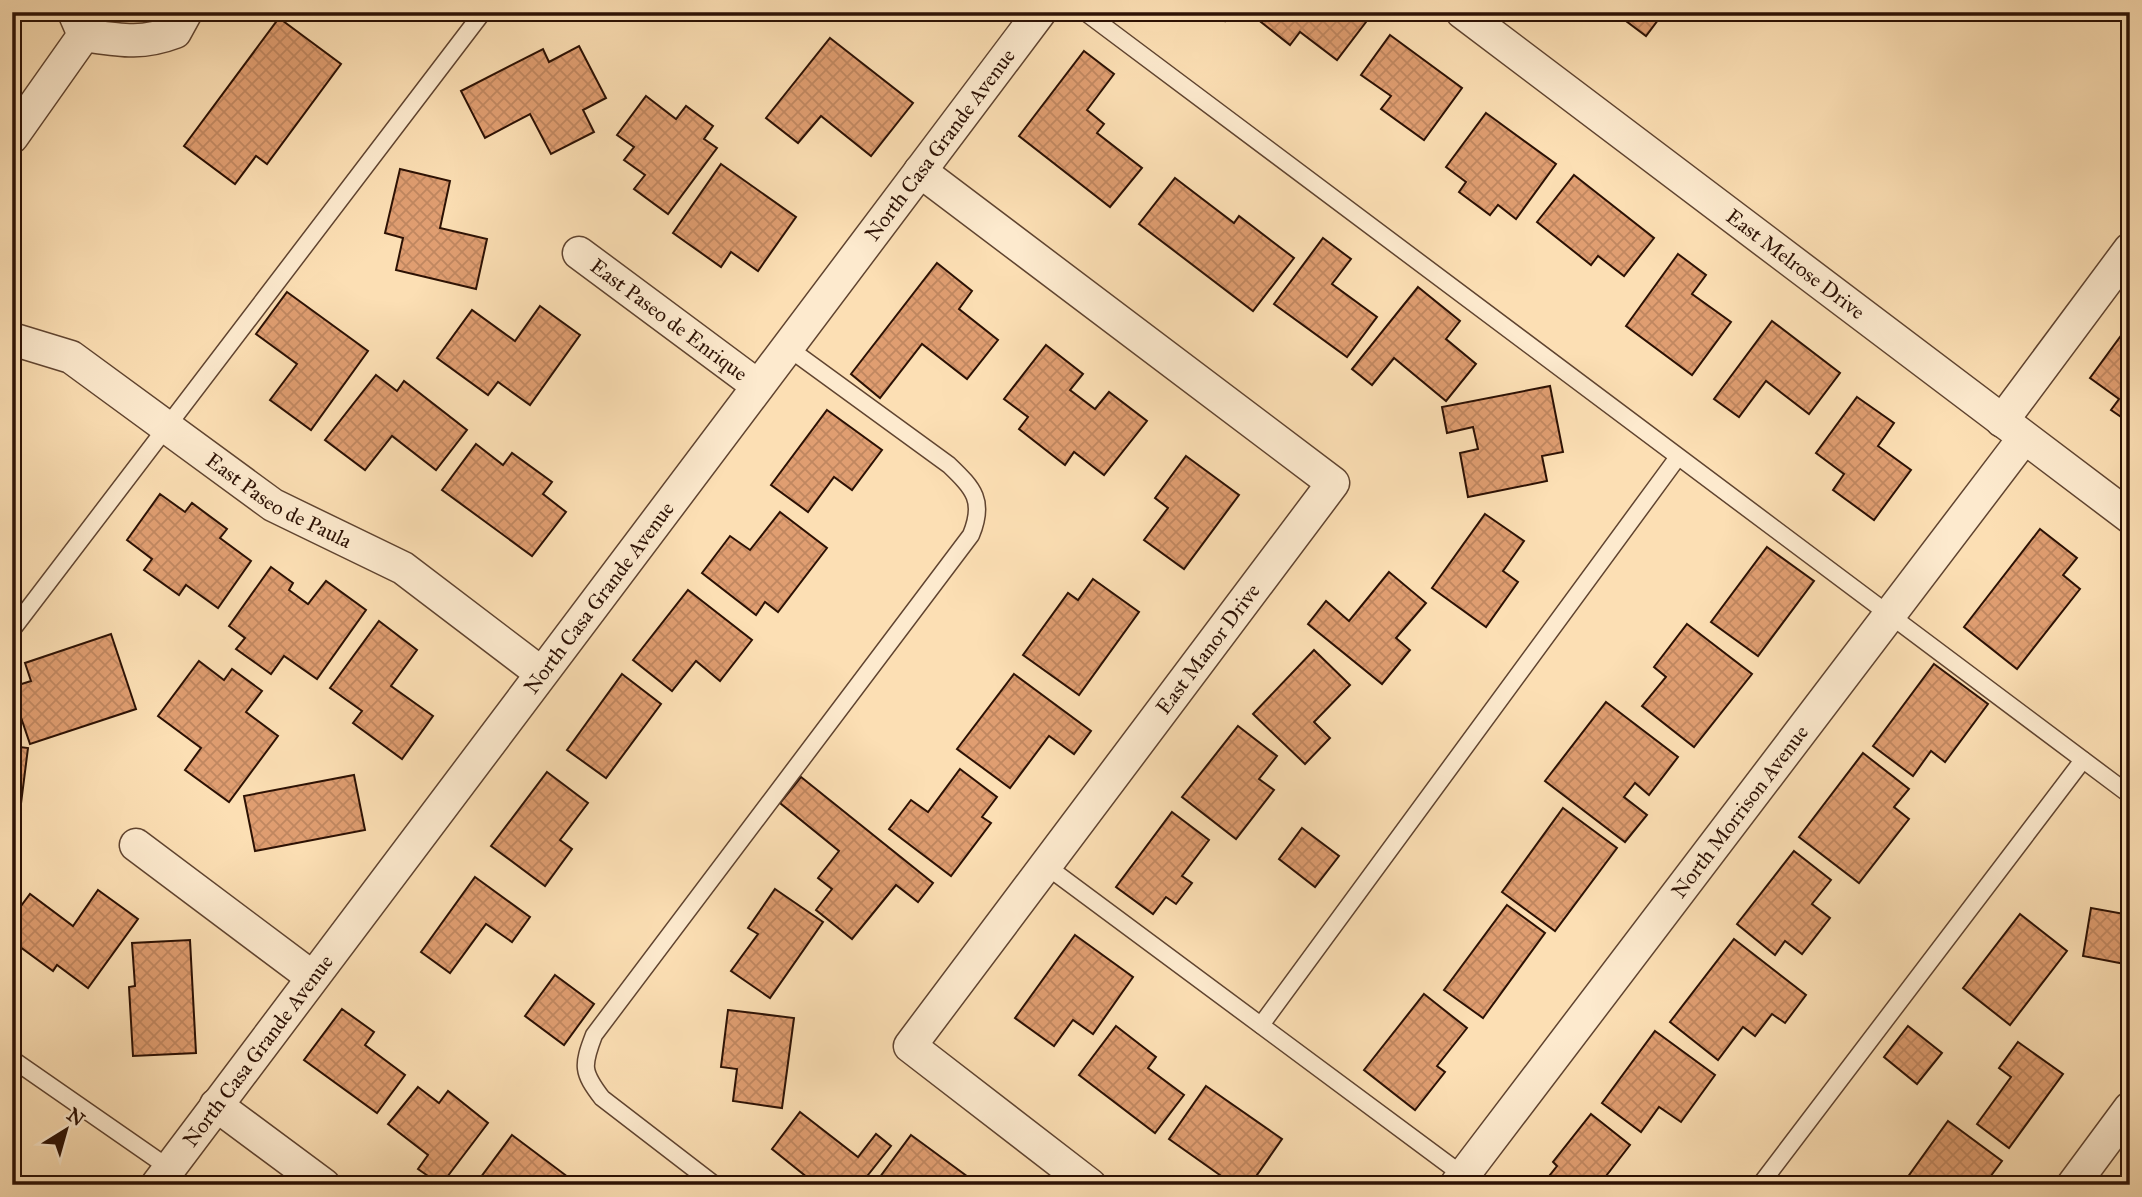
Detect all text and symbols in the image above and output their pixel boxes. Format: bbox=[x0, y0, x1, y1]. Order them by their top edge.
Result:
street label: North Casa Grande Avenue bbox=[859, 43, 1021, 246]
street label: East Melrose Drive bbox=[1721, 203, 1870, 325]
street label: East Paseo de Enrique bbox=[585, 253, 753, 387]
street label: East Paseo de Paula bbox=[201, 447, 356, 554]
street label: North Casa Grande Avenue bbox=[518, 496, 680, 699]
street label: East Manor Drive bbox=[1150, 578, 1266, 720]
street label: North Morrison Avenue bbox=[1666, 720, 1814, 903]
street label: North Casa Grande Avenue bbox=[177, 949, 339, 1152]
north arrow bbox=[32, 1096, 102, 1166]
text: N bbox=[63, 1103, 89, 1131]

